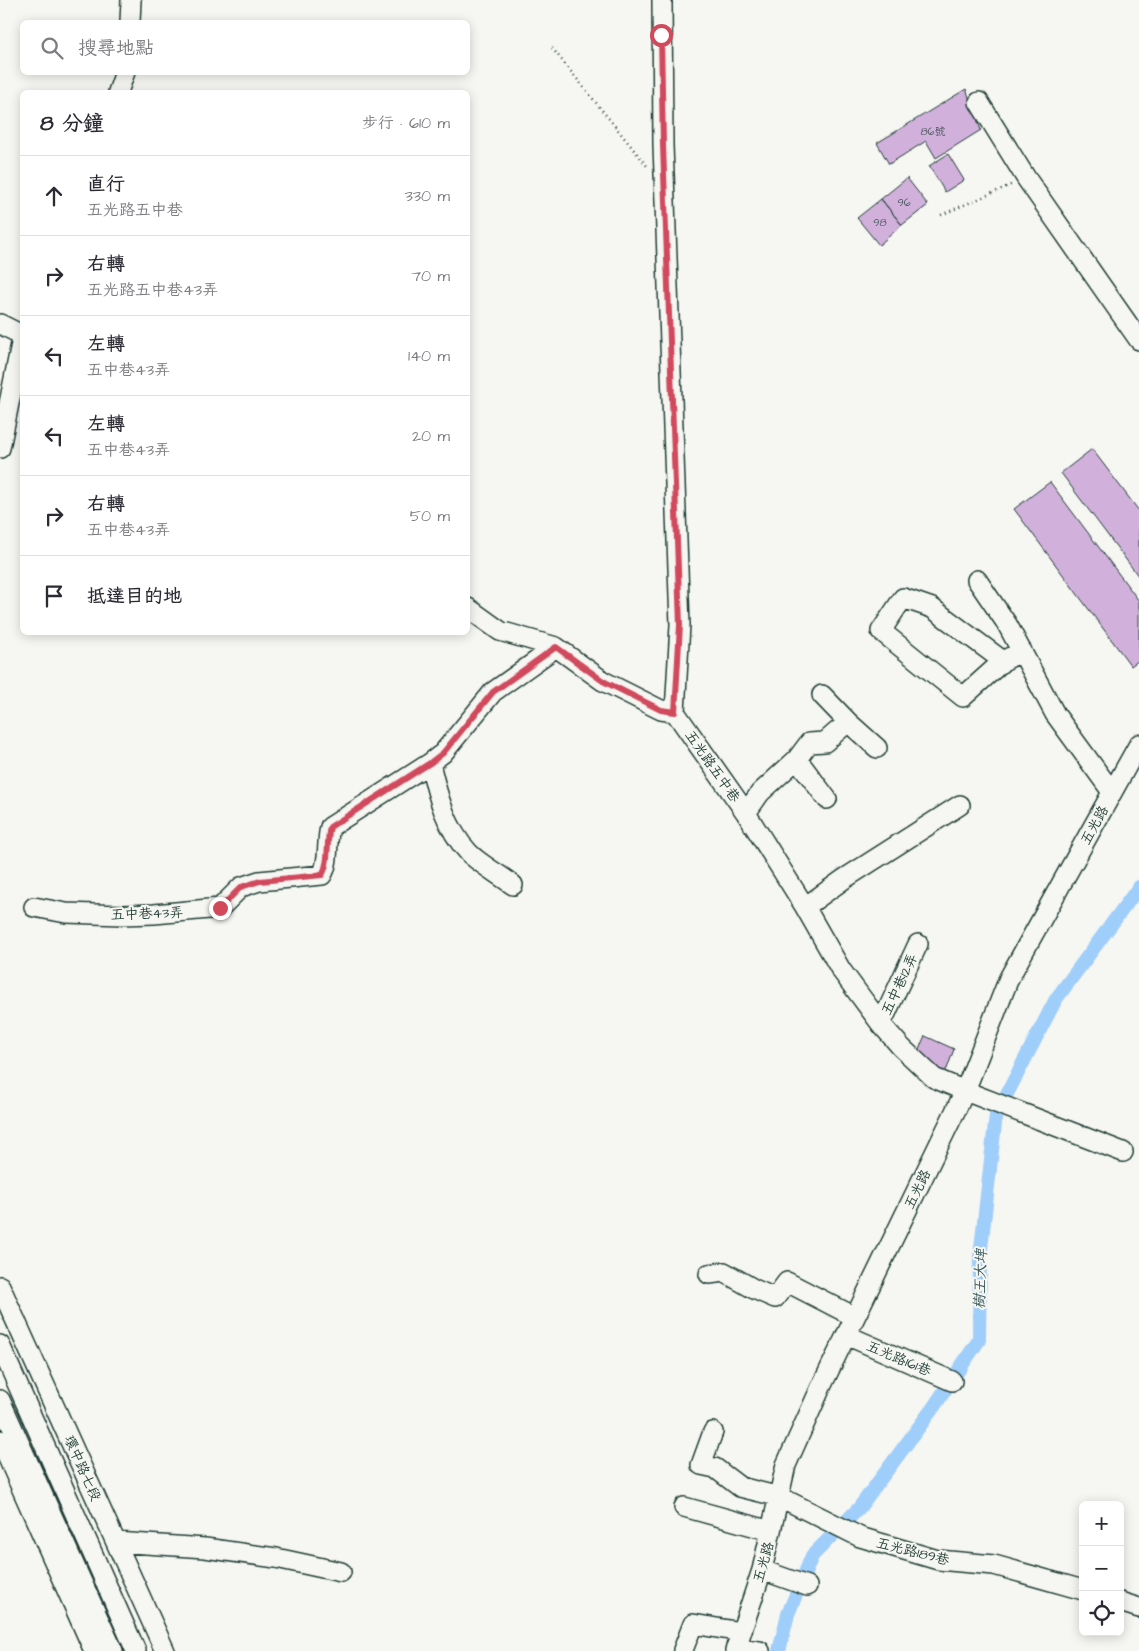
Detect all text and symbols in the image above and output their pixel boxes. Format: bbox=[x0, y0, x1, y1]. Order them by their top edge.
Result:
search box bbox=[20, 20, 470, 75]
route start bbox=[650, 24, 673, 47]
icon: search bbox=[38, 34, 66, 62]
text: 搜尋地點 bbox=[78, 35, 154, 62]
text: 8 分鐘 bbox=[40, 109, 104, 138]
text: 步行 · 610 m bbox=[362, 112, 450, 134]
house number: 86號 bbox=[920, 124, 946, 139]
text: 直行 bbox=[87, 171, 125, 198]
icon: ahead bbox=[40, 182, 68, 210]
text: 330 m bbox=[405, 185, 450, 207]
house number: 96 bbox=[897, 195, 911, 210]
text: 五光路五中巷 bbox=[87, 199, 183, 221]
house number: 98 bbox=[873, 215, 887, 230]
text: 右轉 bbox=[87, 251, 125, 278]
icon: right bbox=[40, 262, 68, 290]
text: 70 m bbox=[411, 265, 450, 287]
text: 五光路五中巷43弄 bbox=[87, 279, 218, 301]
text: 左轉 bbox=[87, 331, 125, 358]
icon: left bbox=[40, 342, 68, 370]
text: 140 m bbox=[408, 345, 450, 367]
text: 五中巷43弄 bbox=[87, 359, 170, 381]
text: 左轉 bbox=[87, 411, 125, 438]
icon: left bbox=[40, 422, 68, 450]
text: 20 m bbox=[412, 425, 450, 447]
text: 五中巷43弄 bbox=[87, 439, 170, 461]
text: 右轉 bbox=[87, 491, 125, 518]
icon: right bbox=[40, 502, 68, 530]
text: 50 m bbox=[410, 505, 450, 527]
text: 五中巷43弄 bbox=[87, 519, 170, 541]
icon: arrive bbox=[40, 582, 68, 610]
text: 抵達目的地 bbox=[87, 583, 182, 610]
street label: 五光路五中巷 bbox=[680, 726, 745, 808]
street label: 五光路 bbox=[1076, 802, 1114, 849]
route end bbox=[209, 897, 232, 920]
street label: 五中巷43弄 bbox=[110, 903, 184, 925]
street label: 五中巷12弄 bbox=[877, 950, 923, 1018]
street label: 五光路 bbox=[900, 1166, 936, 1213]
water label: 樹王大埤 bbox=[969, 1247, 992, 1309]
street label: 五光路161巷 bbox=[863, 1336, 935, 1382]
street label: 環中路七段 bbox=[59, 1432, 105, 1504]
map controls bbox=[1079, 1501, 1124, 1636]
button: + bbox=[1079, 1501, 1124, 1546]
street label: 五光路189巷 bbox=[874, 1533, 952, 1571]
street label: 五光路 bbox=[749, 1539, 779, 1585]
button: − bbox=[1079, 1546, 1124, 1591]
button: locate bbox=[1079, 1591, 1124, 1636]

